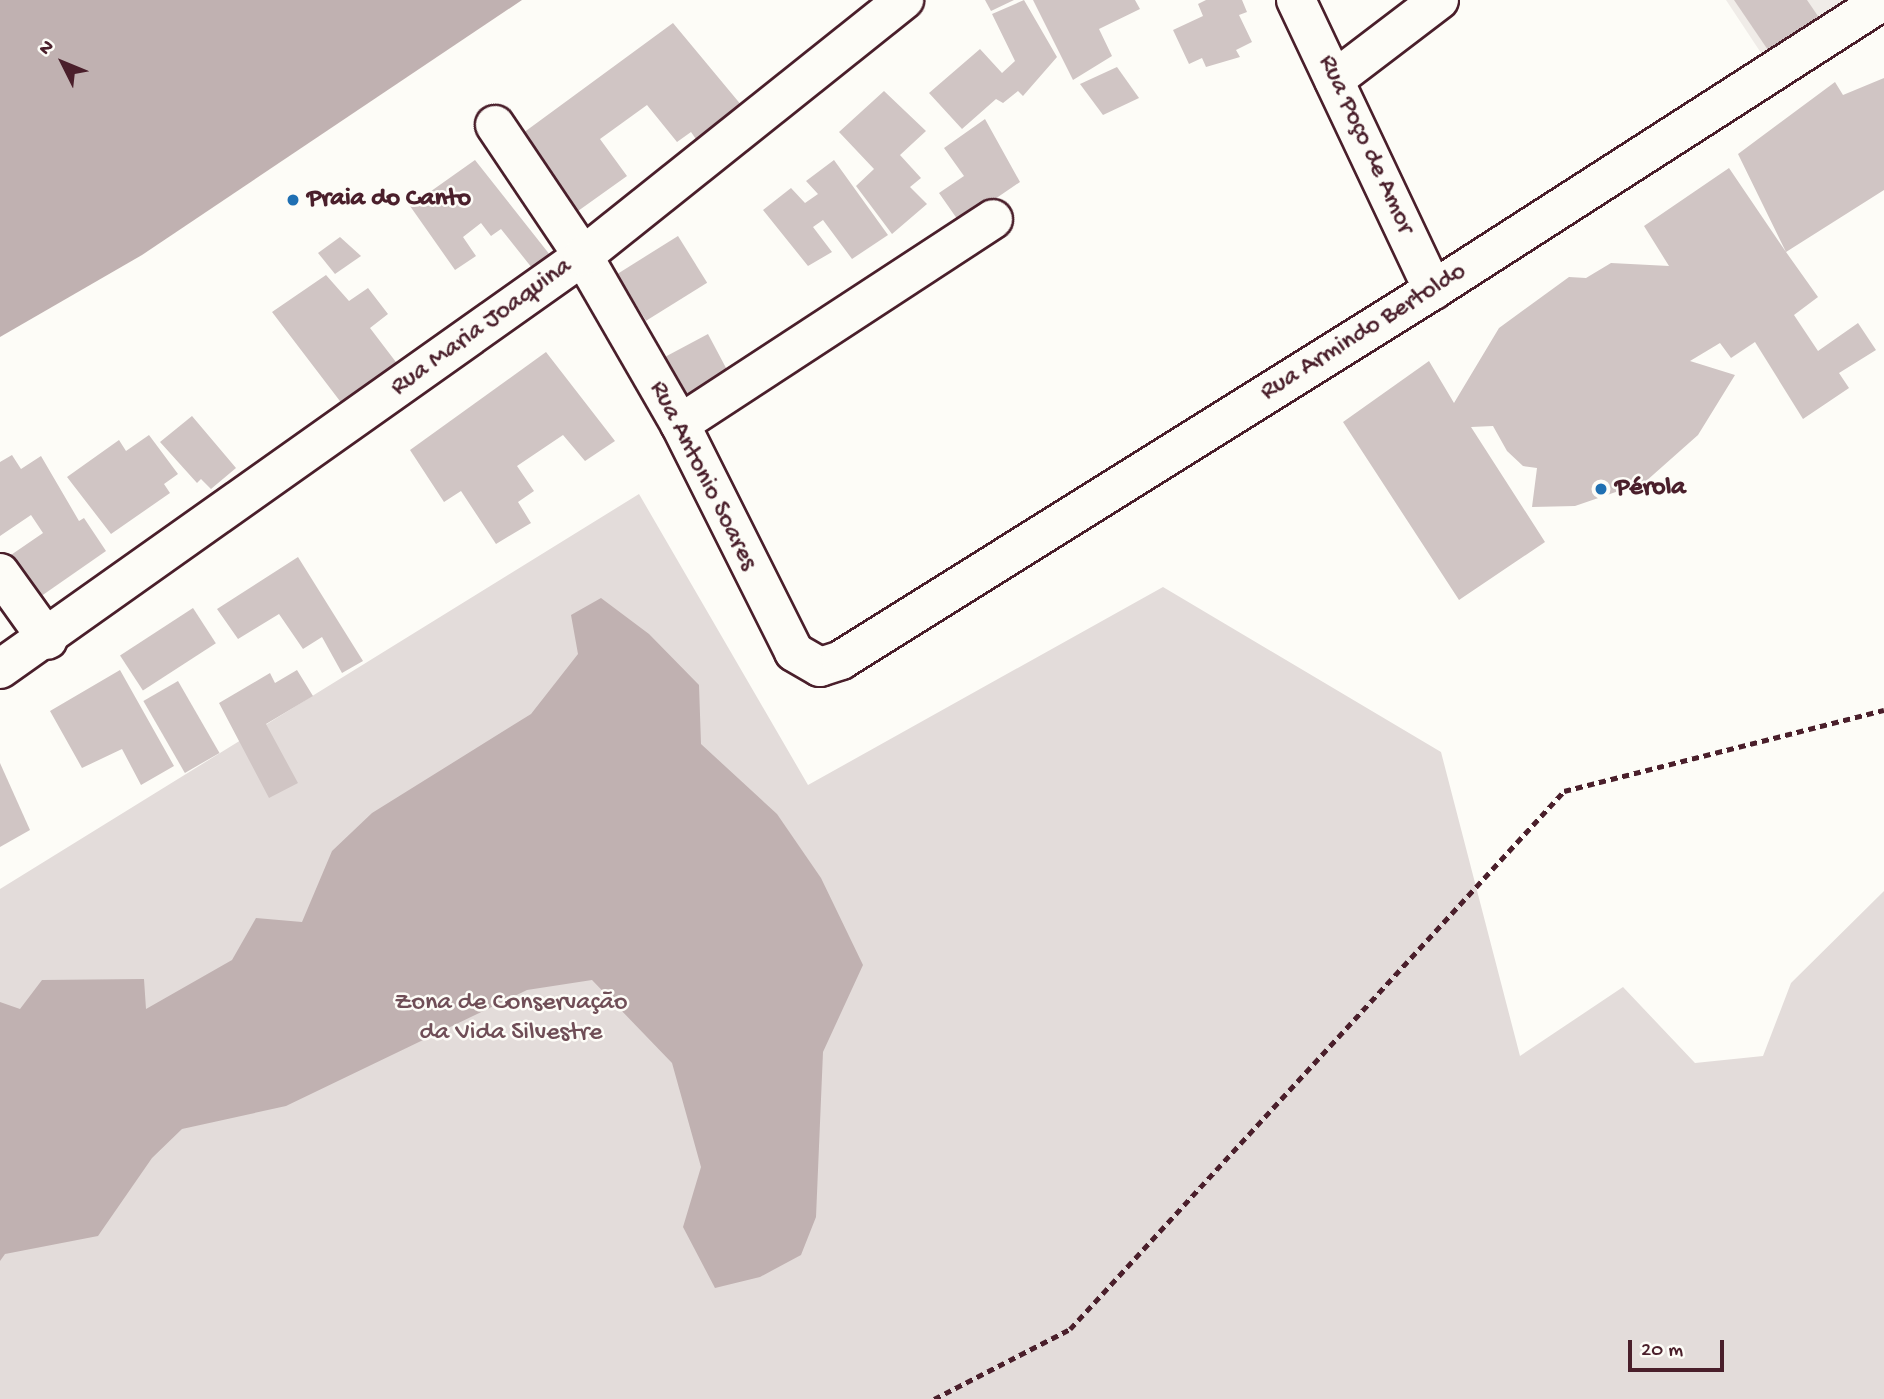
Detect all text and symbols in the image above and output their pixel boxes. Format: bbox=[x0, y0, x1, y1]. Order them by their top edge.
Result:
north arrow bbox=[28, 28, 98, 98]
text: N bbox=[35, 36, 60, 61]
street label: Rua Poço de Amor bbox=[1310, 50, 1420, 240]
place label: Praia do Canto bbox=[307, 184, 471, 216]
marker: Praia do Canto bbox=[285, 192, 301, 208]
street label: Rua Maria Joaquina bbox=[385, 252, 579, 404]
street label: Rua Armindo Bertoldo bbox=[1255, 257, 1473, 409]
street label: Rua Antonio Soares bbox=[641, 376, 763, 576]
place label: Pérola bbox=[1615, 473, 1686, 505]
marker: Pérola bbox=[1593, 481, 1609, 497]
park label: Zona de Conservação da Vida Silvestre bbox=[395, 988, 627, 1050]
scale bar bbox=[1632, 1326, 1728, 1370]
text: 20 m bbox=[1641, 1339, 1683, 1364]

